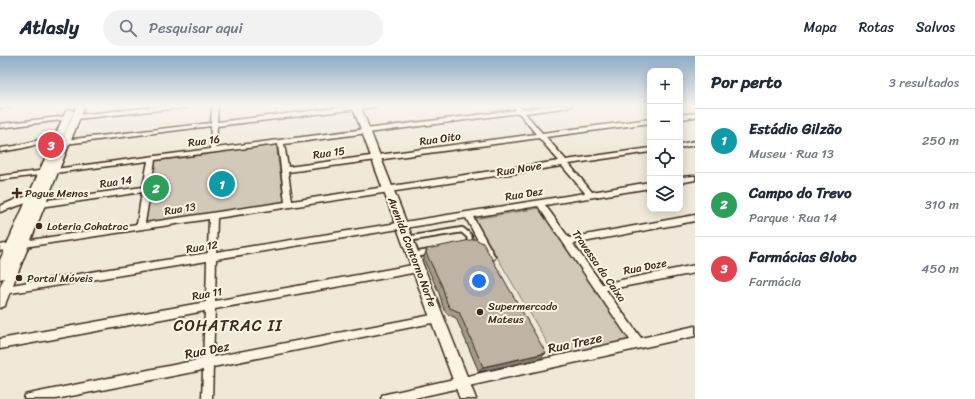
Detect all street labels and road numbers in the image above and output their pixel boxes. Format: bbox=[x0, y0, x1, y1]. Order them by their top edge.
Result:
street label: Rua Oito bbox=[418, 127, 462, 151]
street label: Rua 16 bbox=[187, 130, 221, 152]
street label: Rua 15 bbox=[312, 141, 347, 165]
street label: Rua Nove bbox=[495, 156, 543, 182]
street label: Rua 14 bbox=[99, 170, 134, 194]
street label: Rua Dez bbox=[504, 182, 545, 206]
street label: Avenida Contorno Norte bbox=[382, 193, 442, 310]
street label: Rua 13 bbox=[163, 197, 197, 221]
street label: Travessa da Caixa bbox=[567, 226, 631, 306]
street label: Rua 12 bbox=[185, 235, 220, 259]
street label: Rua Doze bbox=[622, 253, 669, 281]
street label: Rua 11 bbox=[190, 282, 224, 306]
street label: Rua Treze bbox=[546, 326, 605, 360]
street label: Rua Dez bbox=[183, 334, 232, 366]

